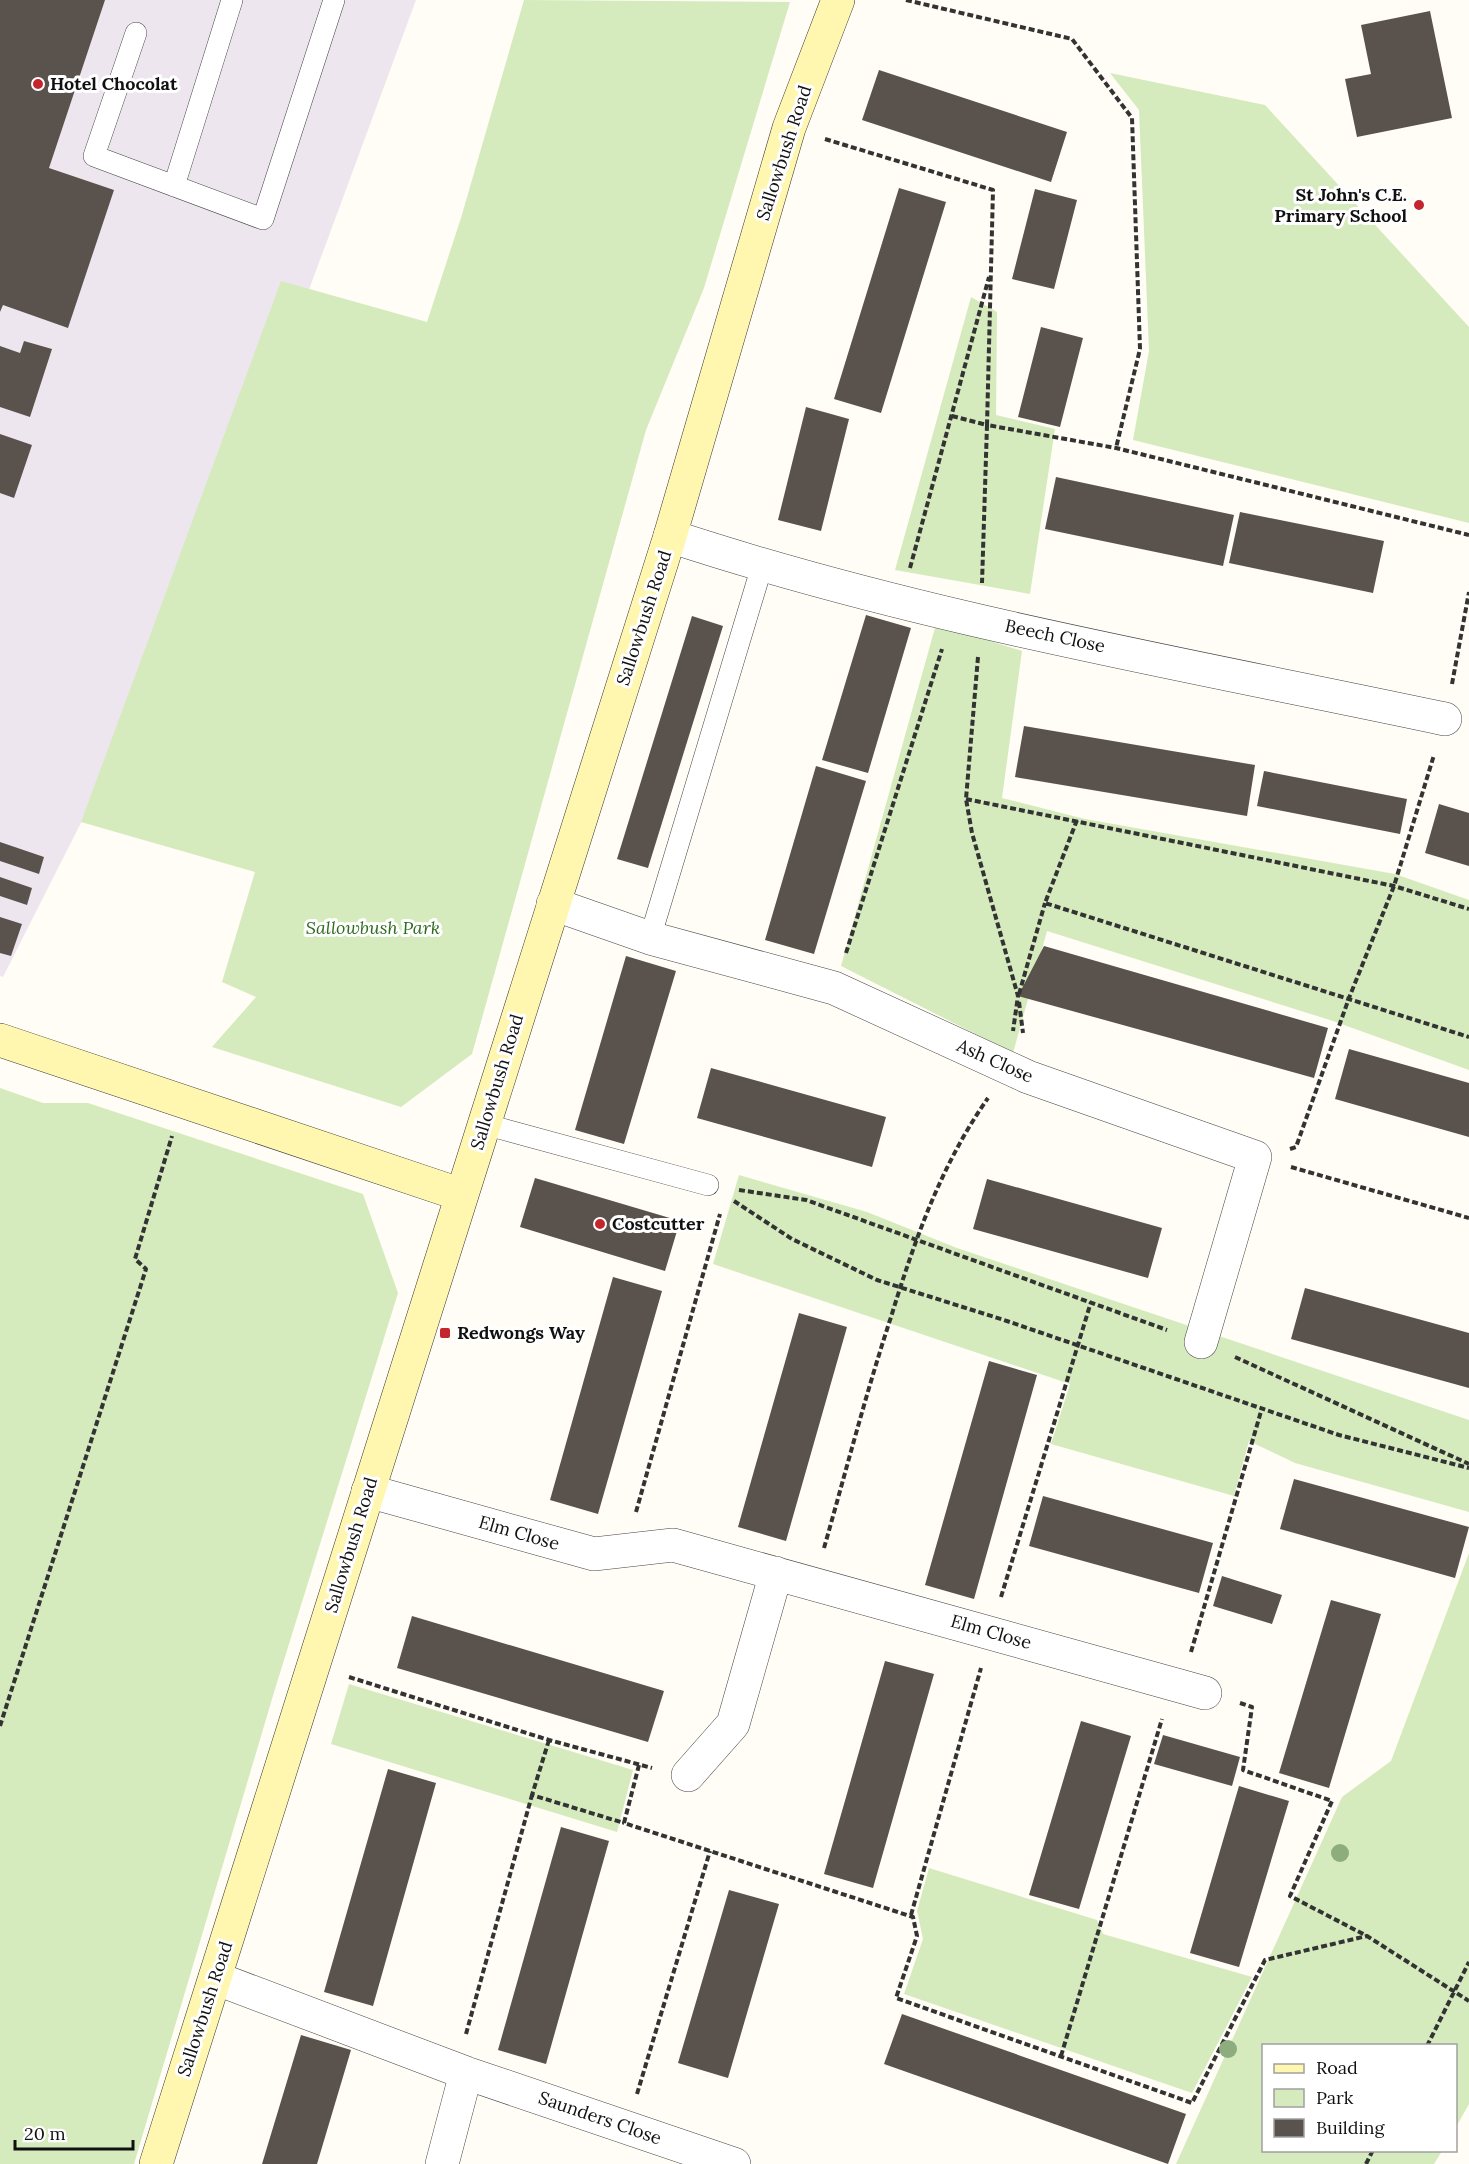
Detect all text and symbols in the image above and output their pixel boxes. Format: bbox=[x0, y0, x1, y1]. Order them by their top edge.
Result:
place label: Hotel Chocolat bbox=[50, 72, 178, 95]
marker: Hotel Chocolat bbox=[31, 77, 45, 91]
street label: Sallowbush Road bbox=[751, 82, 816, 223]
place label: St John's C.E. Primary School bbox=[1274, 183, 1407, 227]
marker: St John's C.E. Primary School bbox=[1412, 198, 1426, 212]
street label: Sallowbush Road bbox=[611, 547, 676, 688]
street label: Beech Close bbox=[1003, 614, 1107, 657]
park label: Sallowbush Park bbox=[306, 916, 440, 939]
street label: Sallowbush Road bbox=[465, 1011, 528, 1153]
street label: Ash Close bbox=[953, 1033, 1037, 1088]
place label: Costcutter bbox=[612, 1212, 705, 1235]
marker: Costcutter bbox=[593, 1217, 607, 1231]
place label: Redwongs Way bbox=[457, 1321, 585, 1344]
marker: Redwongs Way bbox=[438, 1326, 452, 1340]
street label: Sallowbush Road bbox=[319, 1474, 382, 1616]
street label: Elm Close bbox=[476, 1510, 562, 1555]
street label: Elm Close bbox=[948, 1609, 1034, 1654]
street label: Sallowbush Road bbox=[172, 1938, 237, 2079]
legend bbox=[1262, 2044, 1457, 2152]
text: Road bbox=[1316, 2056, 1358, 2079]
street label: Saunders Close bbox=[536, 2086, 665, 2149]
text: Park bbox=[1316, 2086, 1354, 2109]
scale bar bbox=[15, 2113, 134, 2151]
text: Building bbox=[1316, 2116, 1386, 2139]
text: 20 m bbox=[24, 2122, 66, 2145]

